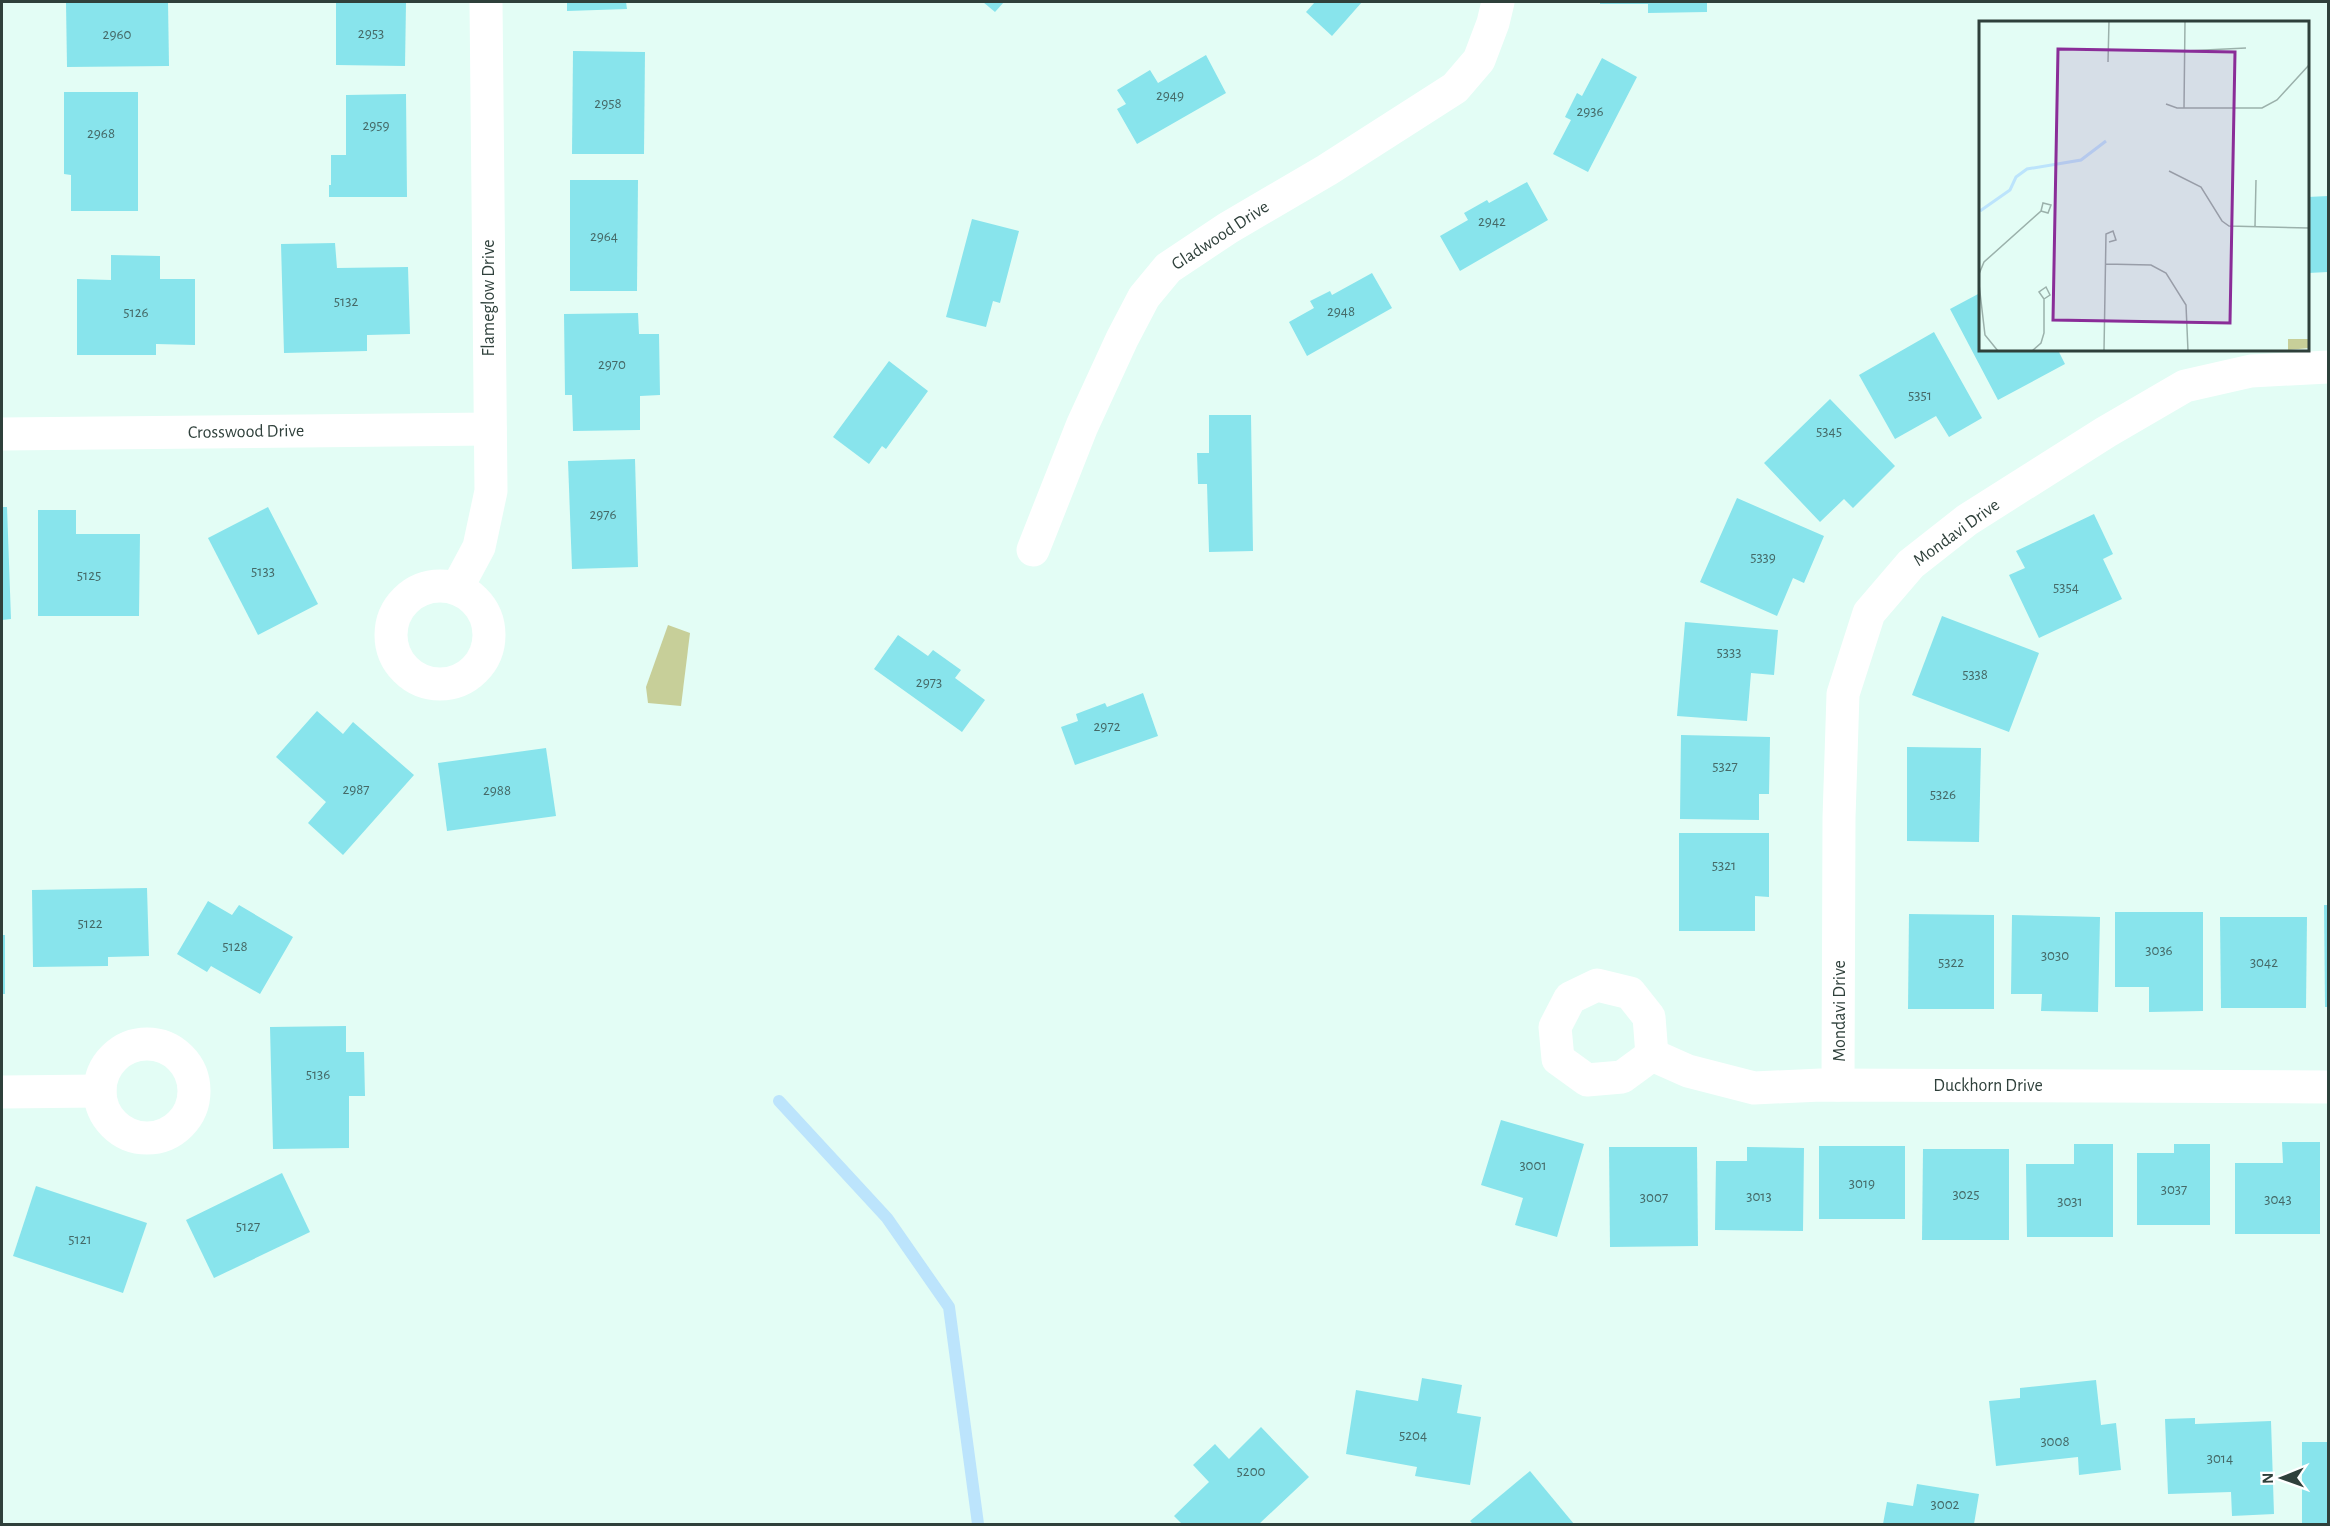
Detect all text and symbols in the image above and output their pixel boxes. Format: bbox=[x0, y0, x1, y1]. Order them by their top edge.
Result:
inset map bbox=[1979, 21, 2309, 351]
house number: 2953 bbox=[358, 26, 384, 41]
house number: 2960 bbox=[103, 27, 131, 42]
house number: 2949 bbox=[1156, 88, 1184, 103]
house number: 2958 bbox=[594, 96, 622, 111]
house number: 2936 bbox=[1576, 104, 1604, 119]
house number: 2959 bbox=[362, 118, 390, 133]
house number: 2968 bbox=[87, 126, 115, 141]
street label: Gladwood Drive bbox=[1169, 198, 1272, 274]
house number: 2942 bbox=[1478, 214, 1506, 229]
house number: 2964 bbox=[590, 229, 618, 244]
street label: Flameglow Drive bbox=[480, 239, 498, 357]
house number: 5132 bbox=[334, 294, 358, 309]
house number: 2948 bbox=[1327, 304, 1355, 319]
house number: 5126 bbox=[123, 305, 149, 320]
house number: 2970 bbox=[598, 357, 626, 372]
house number: 5351 bbox=[1908, 388, 1932, 403]
street label: Crosswood Drive bbox=[188, 422, 304, 442]
house number: 5345 bbox=[1816, 424, 1842, 439]
street label: Mondavi Drive bbox=[1910, 496, 2003, 570]
house number: 2976 bbox=[589, 507, 617, 522]
house number: 5339 bbox=[1750, 550, 1776, 565]
house number: 5133 bbox=[251, 564, 275, 579]
house number: 5125 bbox=[77, 568, 101, 583]
house number: 5354 bbox=[2053, 580, 2079, 595]
house number: 5333 bbox=[1717, 645, 1741, 660]
house number: 5338 bbox=[1962, 667, 1988, 682]
house number: 2973 bbox=[916, 675, 942, 690]
house number: 2972 bbox=[1094, 719, 1121, 734]
house number: 5327 bbox=[1712, 759, 1738, 774]
house number: 2987 bbox=[342, 782, 370, 797]
house number: 2988 bbox=[483, 783, 511, 798]
house number: 5326 bbox=[1930, 787, 1956, 802]
house number: 5321 bbox=[1712, 858, 1736, 873]
house number: 5122 bbox=[77, 916, 103, 931]
house number: 5128 bbox=[222, 939, 248, 954]
house number: 3036 bbox=[2145, 943, 2173, 958]
house number: 3030 bbox=[2041, 948, 2069, 963]
house number: 5322 bbox=[1938, 955, 1964, 970]
house number: 3042 bbox=[2250, 955, 2278, 970]
street label: Mondavi Drive bbox=[1831, 960, 1849, 1062]
house number: 5136 bbox=[306, 1067, 330, 1082]
street label: Duckhorn Drive bbox=[1933, 1077, 2043, 1095]
house number: 3001 bbox=[1519, 1158, 1547, 1173]
house number: 3019 bbox=[1849, 1176, 1875, 1191]
house number: 3037 bbox=[2161, 1182, 2187, 1197]
house number: 3025 bbox=[1952, 1187, 1980, 1202]
house number: 3013 bbox=[1746, 1189, 1772, 1204]
house number: 3007 bbox=[1640, 1190, 1668, 1205]
house number: 3043 bbox=[2264, 1192, 2292, 1207]
house number: 3031 bbox=[2057, 1194, 2083, 1209]
house number: 5127 bbox=[236, 1219, 260, 1234]
house number: 5121 bbox=[68, 1232, 92, 1247]
house number: 5204 bbox=[1399, 1428, 1427, 1443]
house number: 3008 bbox=[2040, 1434, 2070, 1449]
north arrow bbox=[2252, 1448, 2312, 1508]
house number: 3014 bbox=[2207, 1451, 2233, 1466]
house number: 5200 bbox=[1237, 1464, 1266, 1479]
text: N bbox=[2260, 1473, 2276, 1484]
house number: 3002 bbox=[1931, 1497, 1960, 1512]

